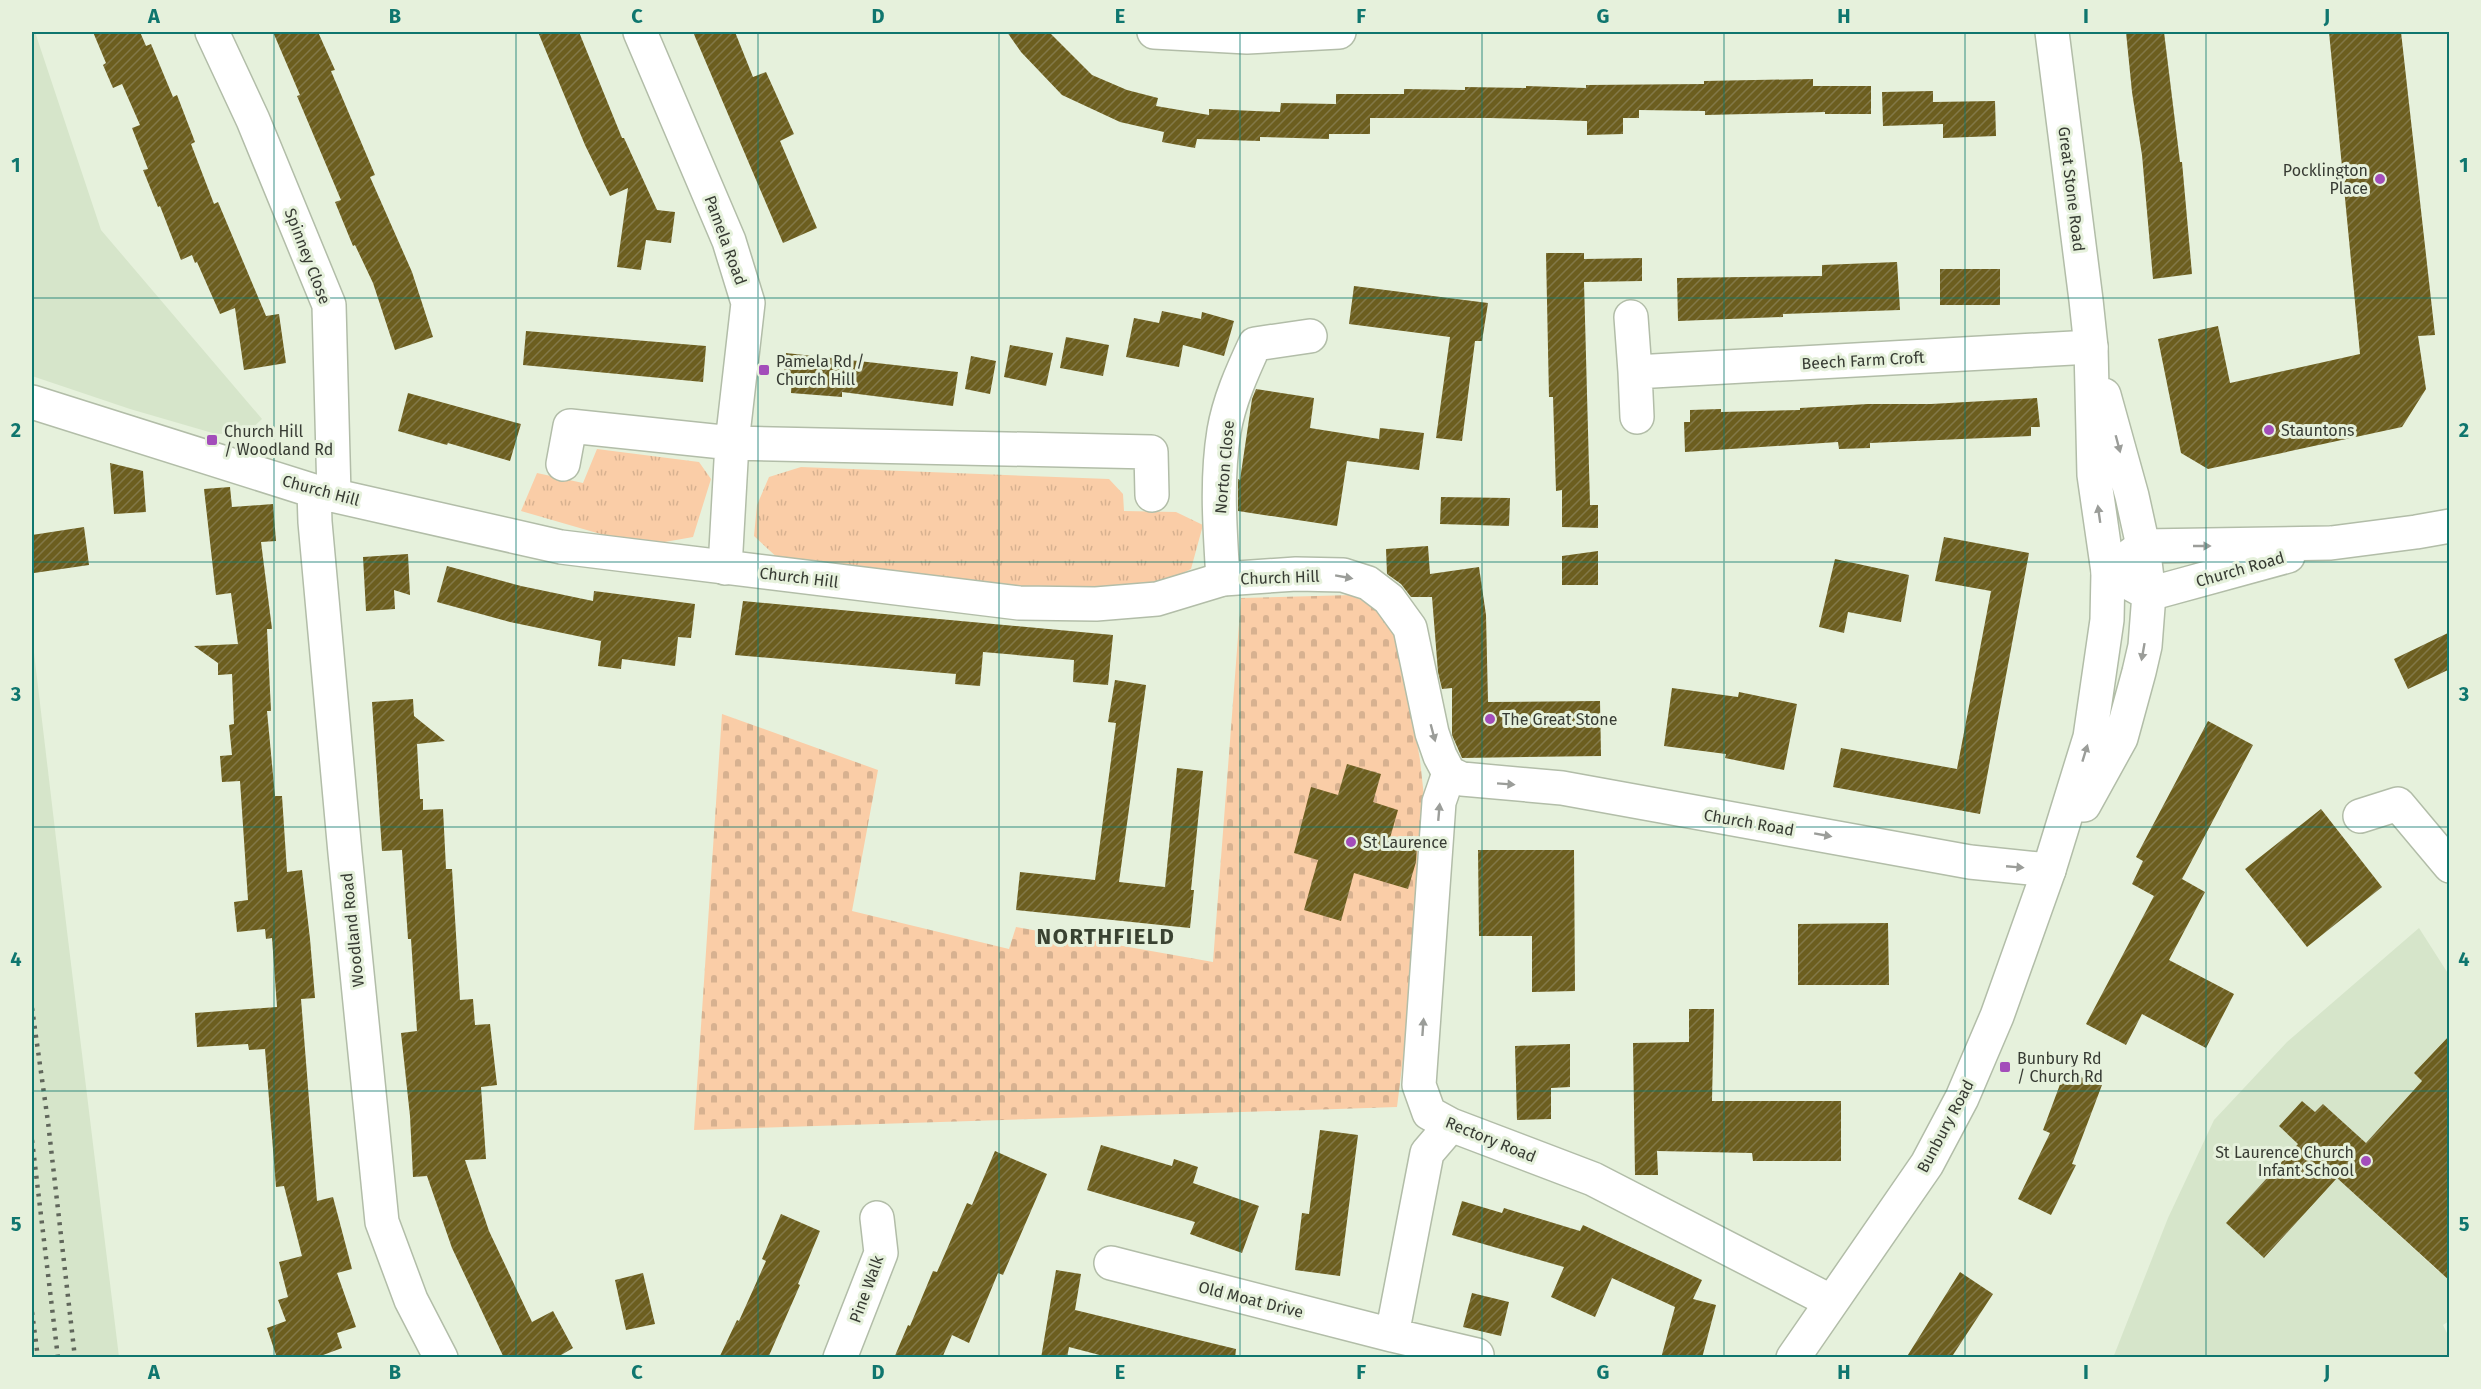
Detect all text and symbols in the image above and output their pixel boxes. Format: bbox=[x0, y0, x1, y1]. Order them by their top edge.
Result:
text: A bbox=[147, 4, 161, 28]
text: B bbox=[389, 4, 401, 28]
text: C bbox=[631, 4, 643, 28]
text: D bbox=[871, 4, 885, 28]
text: E bbox=[1115, 4, 1125, 28]
text: F bbox=[1356, 4, 1366, 28]
text: G bbox=[1597, 4, 1609, 28]
text: H bbox=[1837, 4, 1851, 28]
text: I bbox=[2083, 4, 2089, 28]
text: J bbox=[2323, 4, 2330, 28]
street label: Great Stone Road bbox=[2054, 125, 2089, 253]
text: 1 bbox=[11, 153, 21, 177]
text: 1 bbox=[2459, 153, 2469, 177]
place label: Pocklington Place bbox=[2283, 161, 2368, 198]
marker: Pocklington Place bbox=[2373, 172, 2387, 186]
street label: Pamela Road bbox=[701, 193, 751, 288]
street label: Spinney Close bbox=[281, 206, 335, 307]
street label: Beech Farm Croft bbox=[1801, 348, 1925, 373]
place label: Pamela Rd / Church Hill bbox=[776, 352, 865, 389]
marker: Pamela Rd / Church Hill bbox=[757, 363, 771, 377]
text: 2 bbox=[11, 418, 21, 442]
text: 2 bbox=[2459, 418, 2469, 442]
street label: Norton Close bbox=[1211, 419, 1238, 515]
place label: Stauntons bbox=[2281, 421, 2355, 440]
place label: Church Hill / Woodland Rd bbox=[224, 422, 333, 459]
marker: Stauntons bbox=[2262, 423, 2276, 437]
marker: Church Hill / Woodland Rd bbox=[205, 433, 219, 447]
one-way arrow bbox=[2114, 435, 2123, 453]
street label: Church Hill bbox=[280, 471, 362, 510]
one-way arrow bbox=[2095, 504, 2104, 523]
one-way arrow bbox=[2192, 541, 2211, 551]
street label: Church Road bbox=[2194, 548, 2287, 591]
street label: Church Hill bbox=[758, 563, 840, 592]
street label: Church Hill bbox=[1240, 567, 1320, 588]
one-way arrow bbox=[1334, 573, 1353, 582]
one-way arrow bbox=[2138, 643, 2147, 662]
text: 3 bbox=[10, 682, 21, 706]
text: 3 bbox=[2458, 682, 2469, 706]
place label: The Great Stone bbox=[1502, 710, 1617, 729]
marker: The Great Stone bbox=[1483, 712, 1497, 726]
one-way arrow bbox=[1428, 724, 1438, 742]
one-way arrow bbox=[2081, 744, 2090, 762]
one-way arrow bbox=[1497, 779, 1516, 789]
one-way arrow bbox=[1434, 802, 1444, 821]
street label: Church Road bbox=[1702, 805, 1796, 840]
one-way arrow bbox=[1814, 831, 1833, 840]
place label: St Laurence bbox=[1363, 833, 1447, 852]
marker: St Laurence bbox=[1344, 835, 1358, 849]
one-way arrow bbox=[2006, 862, 2025, 872]
street label: Woodland Road bbox=[337, 872, 368, 988]
district label: NORTHFIELD bbox=[1037, 923, 1175, 950]
text: 4 bbox=[10, 947, 22, 971]
text: 4 bbox=[2458, 947, 2470, 971]
one-way arrow bbox=[1419, 1017, 1428, 1036]
place label: Bunbury Rd / Church Rd bbox=[2017, 1049, 2103, 1086]
marker: Bunbury Rd / Church Rd bbox=[1998, 1060, 2012, 1074]
street label: Bunbury Road bbox=[1913, 1077, 1978, 1176]
street label: Rectory Road bbox=[1443, 1113, 1539, 1166]
place label: St Laurence Church Infant School bbox=[2215, 1143, 2354, 1180]
marker: St Laurence Church Infant School bbox=[2359, 1154, 2373, 1168]
text: 5 bbox=[11, 1212, 22, 1236]
text: 5 bbox=[2459, 1212, 2470, 1236]
street label: Pine Walk bbox=[846, 1252, 888, 1325]
street label: Old Moat Drive bbox=[1196, 1277, 1305, 1322]
text: A bbox=[147, 1360, 161, 1384]
text: B bbox=[389, 1360, 401, 1384]
text: C bbox=[631, 1360, 643, 1384]
text: D bbox=[871, 1360, 885, 1384]
text: E bbox=[1115, 1360, 1125, 1384]
text: F bbox=[1356, 1360, 1366, 1384]
text: G bbox=[1597, 1360, 1609, 1384]
text: H bbox=[1837, 1360, 1851, 1384]
text: I bbox=[2083, 1360, 2089, 1384]
text: J bbox=[2323, 1360, 2330, 1384]

